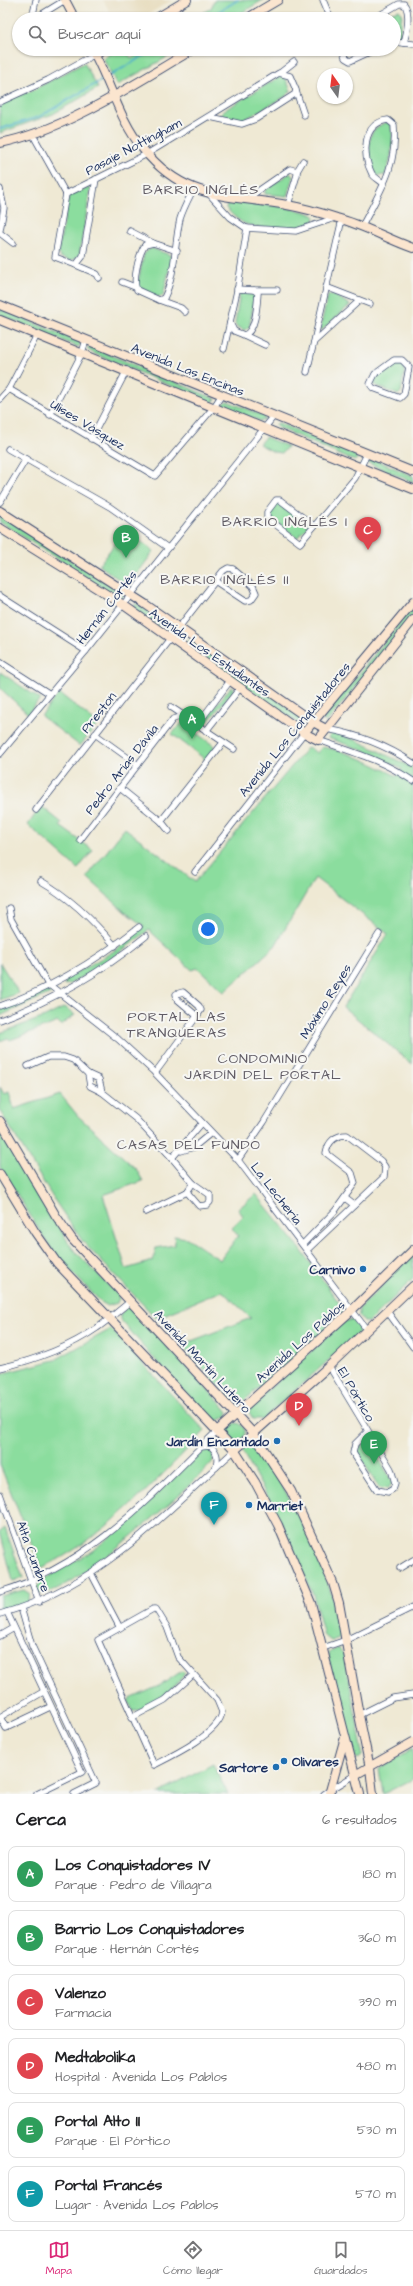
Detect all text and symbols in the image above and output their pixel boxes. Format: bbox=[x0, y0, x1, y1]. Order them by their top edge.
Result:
search box bbox=[12, 12, 401, 56]
icon: search bbox=[26, 23, 48, 45]
text: Buscar aquí bbox=[58, 24, 140, 45]
north arrow bbox=[317, 68, 353, 104]
street label: Pasaje Nottingham bbox=[82, 113, 186, 181]
district label: BARRIO INGLÉS bbox=[143, 180, 259, 200]
street label: Avenida Las Encinas bbox=[128, 339, 247, 401]
street label: Ulises Vásquez bbox=[47, 395, 129, 455]
district label: BARRIO INGLÉS I bbox=[222, 512, 348, 532]
pin: C bbox=[355, 517, 381, 550]
pin: B bbox=[113, 525, 139, 558]
street label: Hernán Cortés bbox=[72, 566, 142, 648]
district label: BARRIO INGLÉS II bbox=[160, 570, 290, 590]
street label: Avenida Los Estudiantes bbox=[145, 604, 274, 702]
street label: Avenida Los Conquistadores bbox=[235, 658, 355, 801]
street label: Preston bbox=[77, 688, 121, 737]
pin: A bbox=[179, 706, 205, 739]
street label: Pedro Arias Dávila bbox=[81, 720, 163, 818]
your location bbox=[198, 919, 218, 939]
street label: Máximo Reyes bbox=[296, 960, 357, 1043]
district label: PORTAL LAS TRANQUERAS bbox=[127, 1007, 227, 1043]
district label: CONDOMINIO JARDÍN DEL PORTAL bbox=[184, 1049, 342, 1085]
district label: CASAS DEL FUNDO bbox=[117, 1135, 261, 1155]
street label: La Lechería bbox=[246, 1159, 306, 1229]
place label: Carnivo bbox=[309, 1261, 356, 1279]
marker: Carnivo bbox=[358, 1264, 368, 1274]
street label: Avenida Los Pablos bbox=[252, 1296, 350, 1387]
street label: Avenida Martín Lutero bbox=[150, 1306, 255, 1418]
street label: El Pórtico bbox=[333, 1364, 379, 1426]
pin: D bbox=[286, 1393, 312, 1426]
pin: E bbox=[361, 1431, 387, 1464]
place label: Jardín Encantado bbox=[166, 1433, 270, 1451]
marker: Jardín Encantado bbox=[272, 1436, 282, 1446]
pin: F bbox=[201, 1492, 227, 1525]
place label: Marriet bbox=[257, 1497, 304, 1515]
marker: Marriet bbox=[244, 1500, 254, 1510]
street label: Alta Cumbre bbox=[12, 1518, 54, 1595]
place label: Olivares bbox=[292, 1753, 339, 1771]
marker: Olivares bbox=[279, 1756, 289, 1766]
place label: Sartore bbox=[218, 1759, 268, 1777]
marker: Sartore bbox=[271, 1762, 281, 1772]
text: Cerca bbox=[16, 1808, 66, 1832]
text: 6 resultados bbox=[322, 1811, 397, 1829]
text: Los Conquistadores IV bbox=[55, 1855, 210, 1876]
text: A bbox=[26, 1865, 34, 1883]
text: 180 m bbox=[362, 1865, 396, 1883]
text: Parque · Pedro de Villagra bbox=[55, 1876, 212, 1894]
text: Barrio Los Conquistadores bbox=[55, 1919, 244, 1940]
text: B bbox=[25, 1929, 35, 1947]
text: 360 m bbox=[358, 1929, 396, 1947]
text: Parque · Hernán Cortés bbox=[55, 1940, 199, 1958]
text: Valenzo bbox=[55, 1983, 106, 2004]
text: C bbox=[25, 1993, 35, 2011]
text: 390 m bbox=[358, 1993, 396, 2011]
text: Farmacia bbox=[55, 2004, 111, 2022]
text: Medtabolika bbox=[55, 2047, 135, 2068]
text: D bbox=[26, 2057, 34, 2075]
text: 480 m bbox=[355, 2057, 396, 2075]
text: Hospital · Avenida Los Pablos bbox=[55, 2068, 227, 2086]
text: Portal Alto II bbox=[55, 2111, 140, 2132]
text: E bbox=[26, 2121, 34, 2139]
text: 530 m bbox=[357, 2121, 396, 2139]
text: Parque · El Pórtico bbox=[55, 2132, 170, 2150]
text: Portal Francés bbox=[55, 2175, 162, 2196]
text: F bbox=[25, 2185, 35, 2203]
text: 570 m bbox=[355, 2185, 396, 2203]
text: Lugar · Avenida Los Pablos bbox=[55, 2196, 219, 2214]
tab: Mapa bbox=[46, 2239, 72, 2278]
tab: Cómo llegar bbox=[163, 2239, 223, 2278]
tab: Guardados bbox=[314, 2239, 367, 2278]

